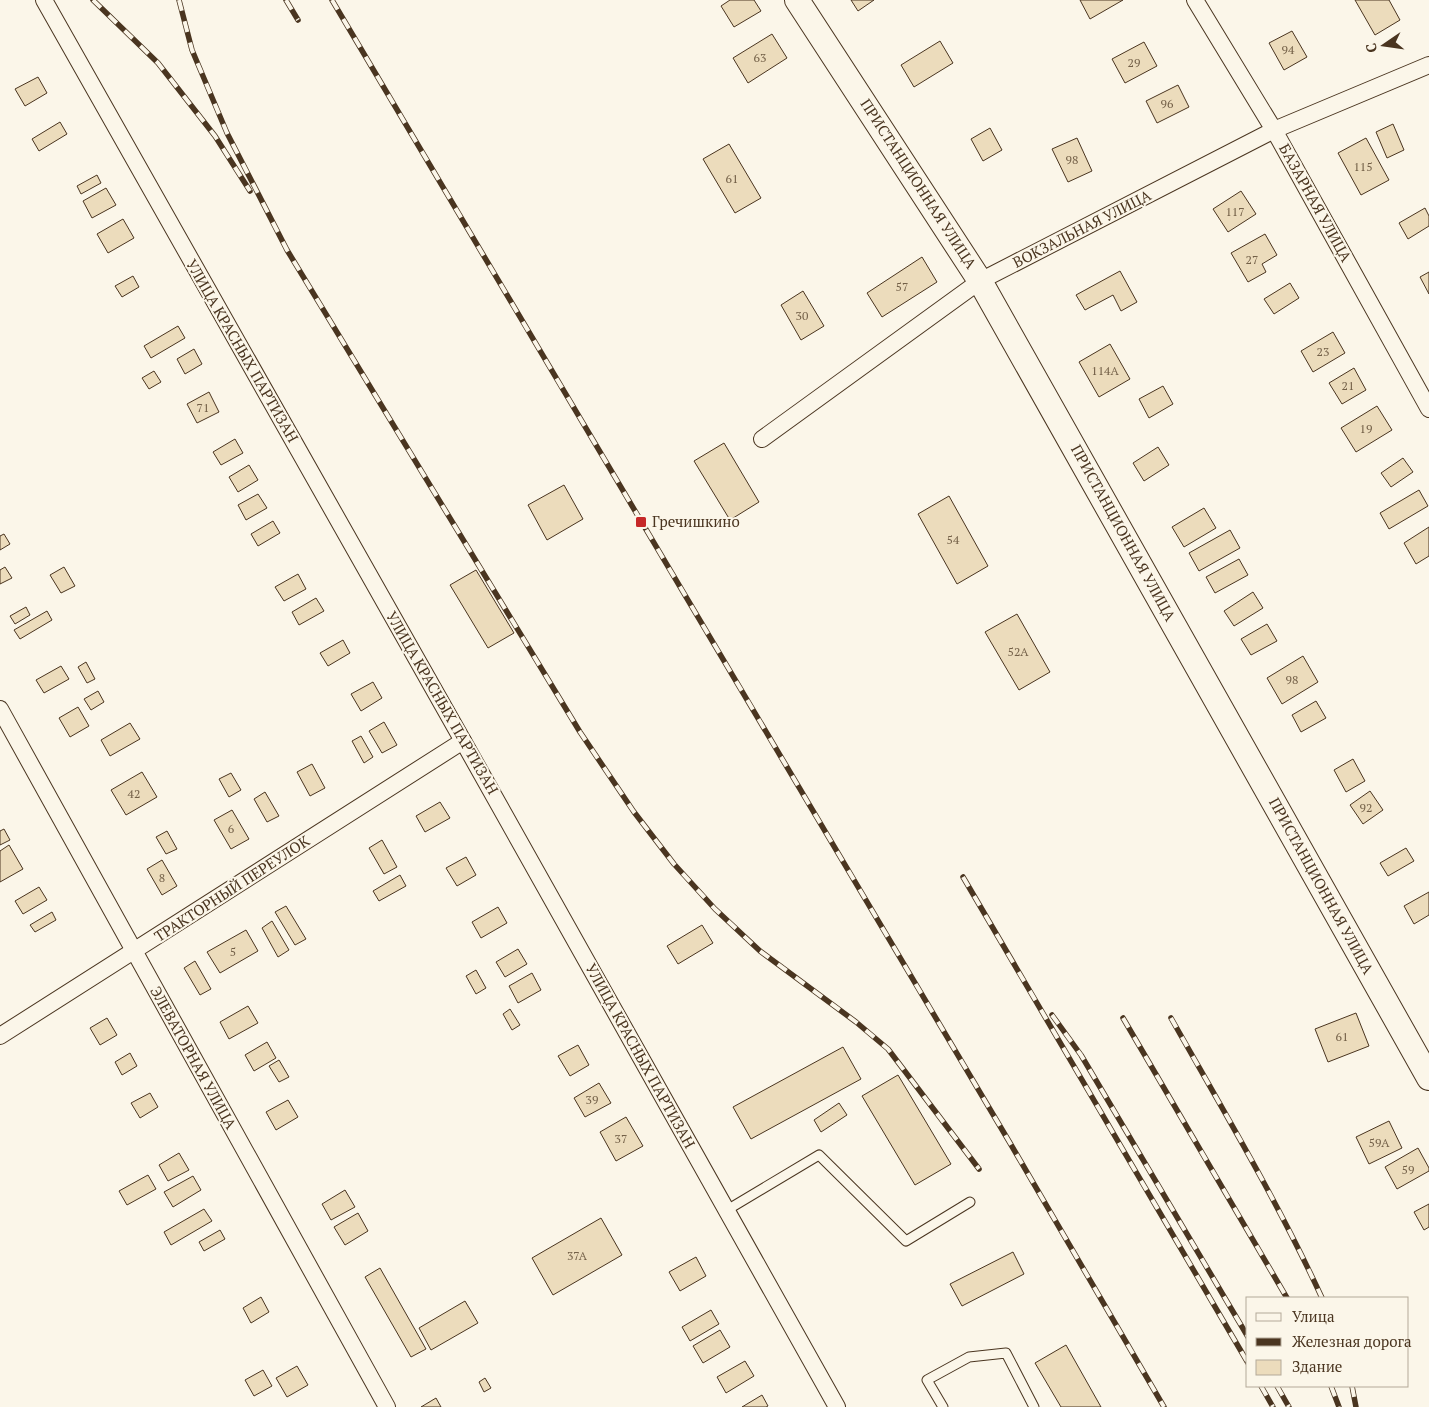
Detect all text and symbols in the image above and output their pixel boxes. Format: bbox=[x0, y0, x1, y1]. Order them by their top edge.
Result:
north arrow bbox=[1359, 20, 1409, 70]
text: С bbox=[1361, 41, 1381, 55]
house number: 94 bbox=[1282, 42, 1295, 57]
house number: 63 bbox=[754, 50, 766, 65]
house number: 29 bbox=[1128, 55, 1140, 70]
street label: ПРИСТАНЦИОННАЯ УЛИЦА bbox=[856, 95, 982, 273]
house number: 96 bbox=[1161, 96, 1174, 111]
street label: БАЗАРНАЯ УЛИЦА bbox=[1275, 140, 1357, 266]
house number: 98 bbox=[1066, 152, 1078, 167]
house number: 115 bbox=[1353, 159, 1373, 174]
house number: 61 bbox=[726, 171, 738, 186]
street label: ВОКЗАЛЬНАЯ УЛИЦА bbox=[1009, 184, 1155, 272]
house number: 117 bbox=[1225, 204, 1245, 219]
house number: 27 bbox=[1246, 252, 1258, 267]
street label: УЛИЦА КРАСНЫХ ПАРТИЗАН bbox=[182, 255, 304, 446]
house number: 57 bbox=[896, 279, 908, 294]
house number: 30 bbox=[796, 308, 808, 323]
house number: 23 bbox=[1317, 344, 1329, 359]
house number: 114А bbox=[1091, 363, 1119, 378]
house number: 21 bbox=[1342, 378, 1354, 393]
house number: 71 bbox=[197, 400, 209, 415]
house number: 19 bbox=[1360, 421, 1372, 436]
street label: ПРИСТАНЦИОННАЯ УЛИЦА bbox=[1067, 441, 1181, 625]
place label: Гречишкино bbox=[652, 511, 740, 531]
marker: Гречишкино bbox=[634, 515, 648, 529]
house number: 54 bbox=[947, 532, 960, 547]
street label: УЛИЦА КРАСНЫХ ПАРТИЗАН bbox=[382, 607, 504, 798]
house number: 52А bbox=[1008, 644, 1029, 659]
house number: 98 bbox=[1286, 672, 1298, 687]
house number: 42 bbox=[128, 786, 140, 801]
street label: ПРИСТАНЦИОННАЯ УЛИЦА bbox=[1265, 794, 1379, 978]
house number: 92 bbox=[1360, 800, 1372, 815]
house number: 6 bbox=[228, 821, 235, 836]
street label: ТРАКТОРНЫЙ ПЕРЕУЛОК bbox=[150, 830, 313, 946]
house number: 8 bbox=[159, 870, 165, 885]
house number: 5 bbox=[230, 944, 236, 959]
street label: УЛИЦА КРАСНЫХ ПАРТИЗАН bbox=[582, 959, 700, 1152]
street label: ЭЛЕВАТОРНАЯ УЛИЦА bbox=[146, 983, 242, 1133]
house number: 61 bbox=[1336, 1029, 1348, 1044]
house number: 39 bbox=[586, 1092, 598, 1107]
house number: 37 bbox=[615, 1131, 627, 1146]
house number: 59А bbox=[1369, 1135, 1390, 1150]
house number: 59 bbox=[1402, 1162, 1414, 1177]
house number: 37А bbox=[567, 1248, 588, 1263]
legend bbox=[1246, 1297, 1409, 1387]
text: Улица bbox=[1292, 1306, 1335, 1326]
text: Железная дорога bbox=[1292, 1331, 1412, 1351]
text: Здание bbox=[1292, 1356, 1342, 1376]

